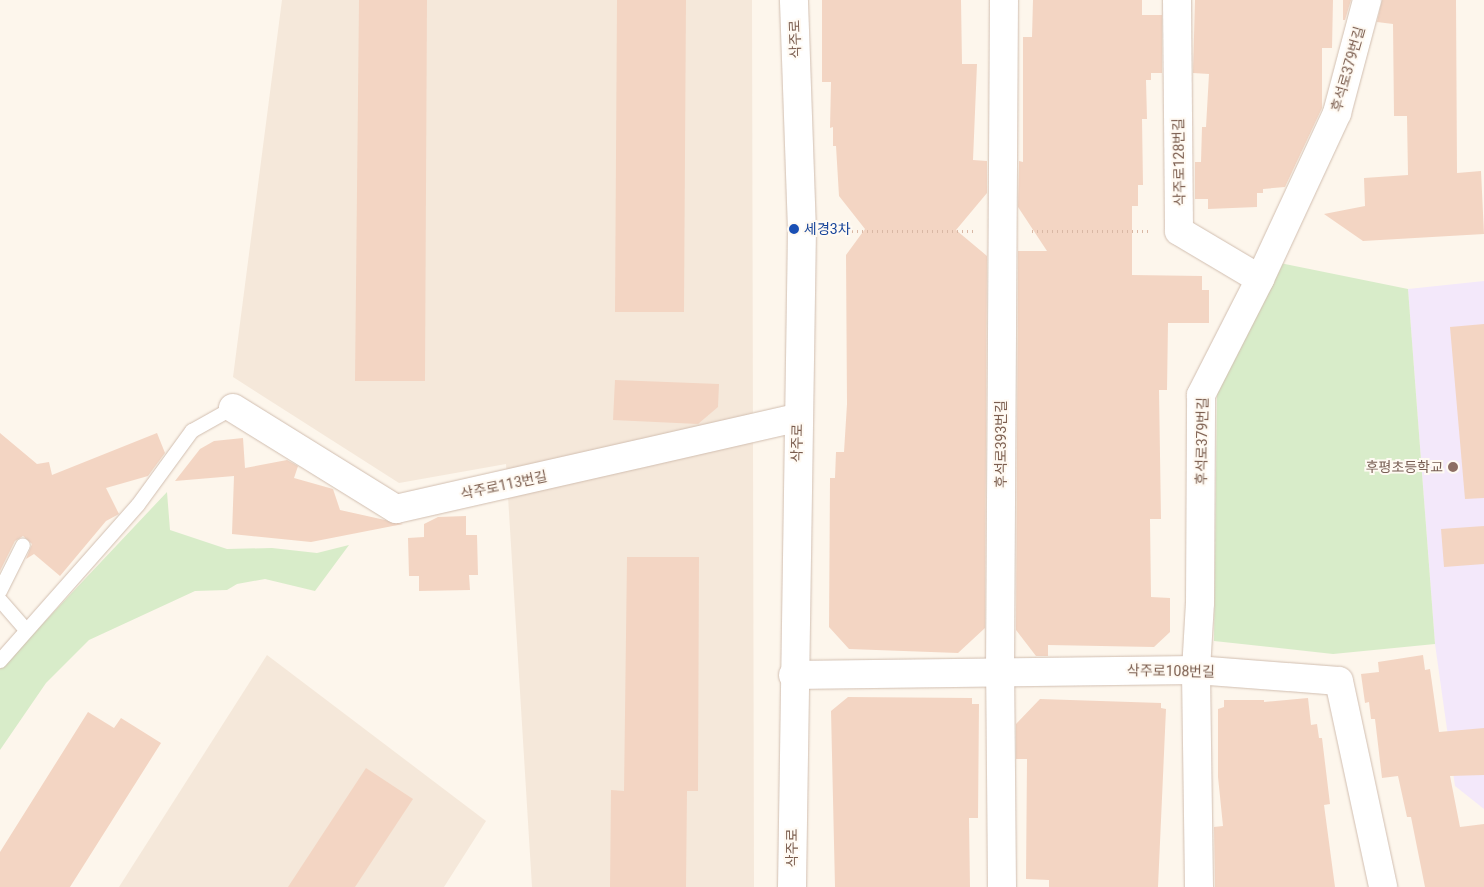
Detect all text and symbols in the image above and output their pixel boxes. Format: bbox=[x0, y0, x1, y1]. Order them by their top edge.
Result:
street label: 삭주로 bbox=[786, 19, 804, 59]
street label: 후석로379번길 bbox=[1328, 24, 1368, 114]
street label: 삭주로128번길 bbox=[1170, 118, 1188, 206]
place label: 세경3차 bbox=[804, 221, 851, 237]
marker: 세경3차 bbox=[788, 223, 800, 235]
street label: 후석로379번길 bbox=[1193, 397, 1211, 485]
street label: 후석로393번길 bbox=[993, 400, 1009, 488]
street label: 삭주로 bbox=[788, 424, 806, 462]
place label: 후평초등학교 bbox=[1366, 459, 1443, 475]
marker: 후평초등학교 bbox=[1447, 461, 1459, 473]
street label: 삭주로113번길 bbox=[459, 468, 549, 502]
street label: 삭주로108번길 bbox=[1127, 662, 1215, 680]
street label: 삭주로 bbox=[784, 829, 800, 867]

